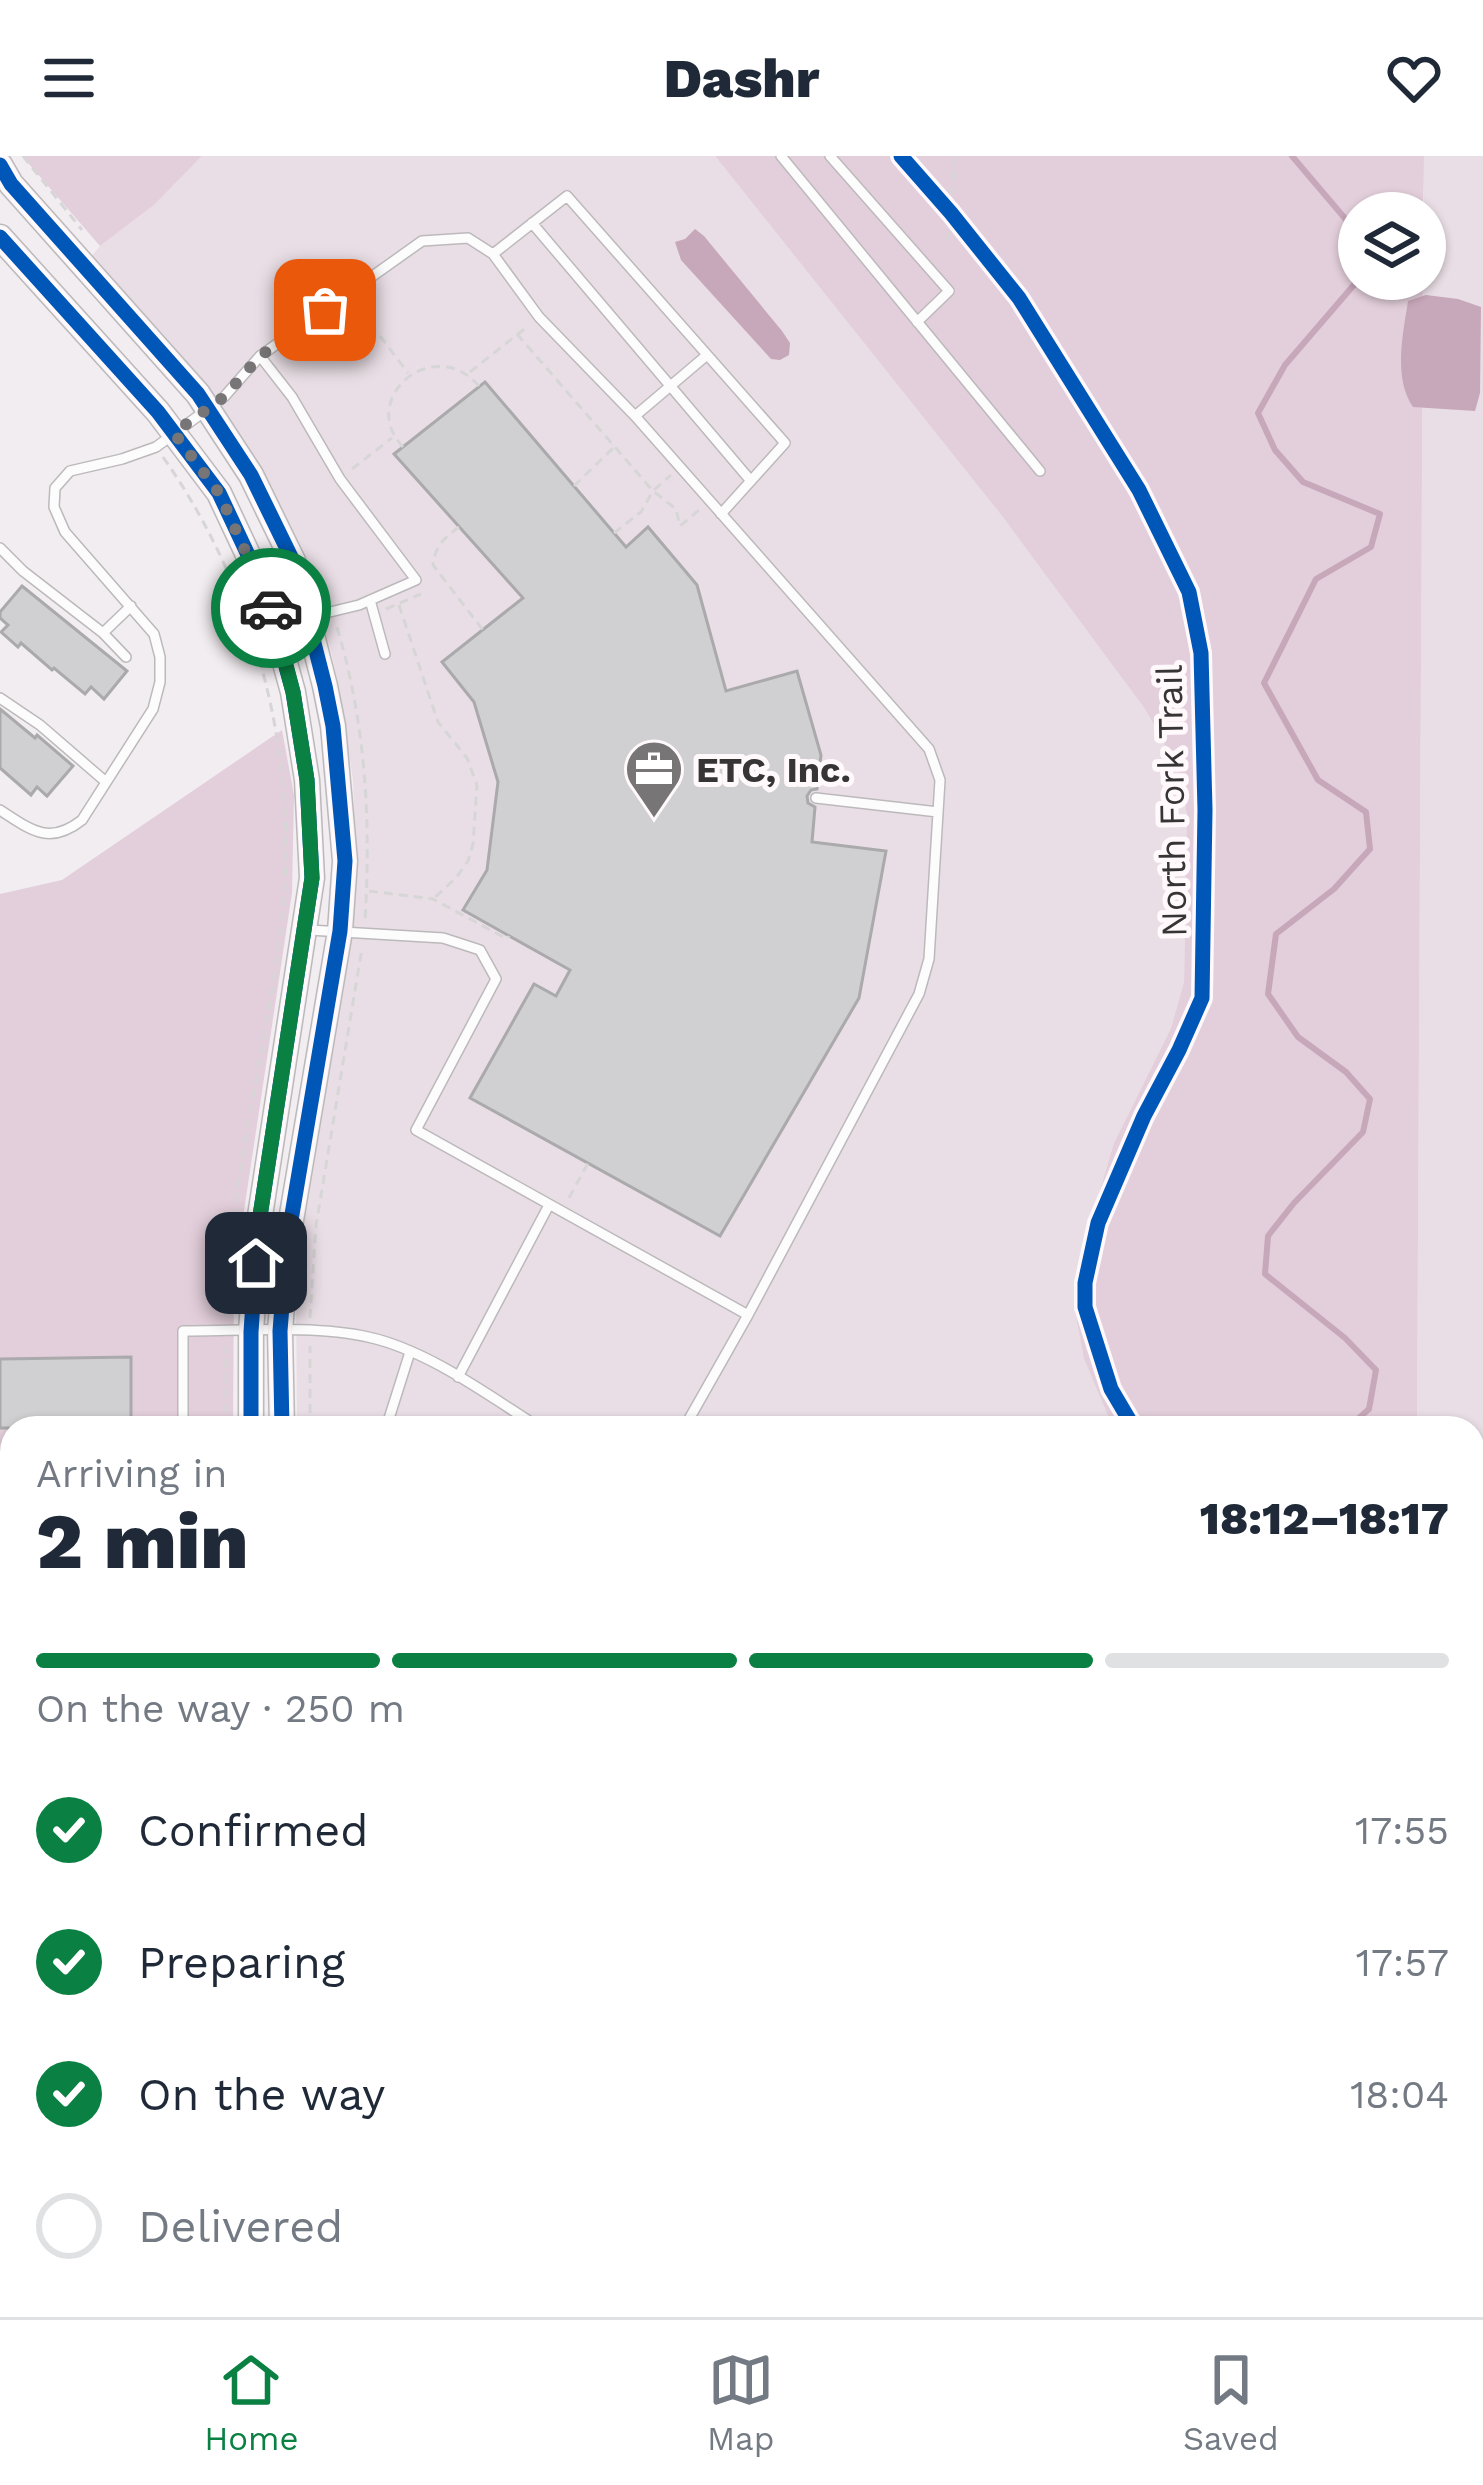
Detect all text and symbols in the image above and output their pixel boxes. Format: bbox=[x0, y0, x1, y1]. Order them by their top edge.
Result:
icon: menu bbox=[36, 45, 102, 111]
icon: heart bbox=[1381, 45, 1447, 111]
text: Dashr bbox=[664, 47, 819, 110]
map controls bbox=[1338, 192, 1446, 300]
button: layers bbox=[1338, 192, 1446, 300]
pin bbox=[274, 259, 376, 361]
icon: bag bbox=[292, 277, 358, 343]
courier bbox=[211, 548, 331, 668]
icon: car bbox=[238, 575, 304, 641]
street label: North Fork Trail bbox=[1149, 664, 1195, 938]
office icon: ETC, Inc. bbox=[623, 738, 685, 820]
place label: ETC, Inc. bbox=[696, 749, 851, 791]
pin bbox=[205, 1212, 307, 1314]
icon: home bbox=[223, 1230, 289, 1296]
text: Arriving in bbox=[36, 1451, 227, 1496]
text: 18:12–18:17 bbox=[1200, 1492, 1449, 1545]
text: 2 min bbox=[36, 1495, 249, 1587]
text: On the way · 250 m bbox=[36, 1686, 405, 1731]
icon: check bbox=[36, 1797, 102, 1863]
text: Confirmed bbox=[138, 1804, 369, 1857]
text: 17:55 bbox=[1355, 1808, 1449, 1853]
icon: check bbox=[36, 1929, 102, 1995]
text: Preparing bbox=[138, 1936, 345, 1989]
text: 17:57 bbox=[1356, 1940, 1449, 1985]
icon: check bbox=[36, 2061, 102, 2127]
text: On the way bbox=[138, 2068, 385, 2121]
text: 18:04 bbox=[1350, 2072, 1449, 2117]
text: Delivered bbox=[138, 2200, 343, 2253]
tab: Home bbox=[204, 2347, 299, 2458]
tab: Map bbox=[707, 2347, 774, 2458]
tab: Saved bbox=[1183, 2347, 1279, 2458]

